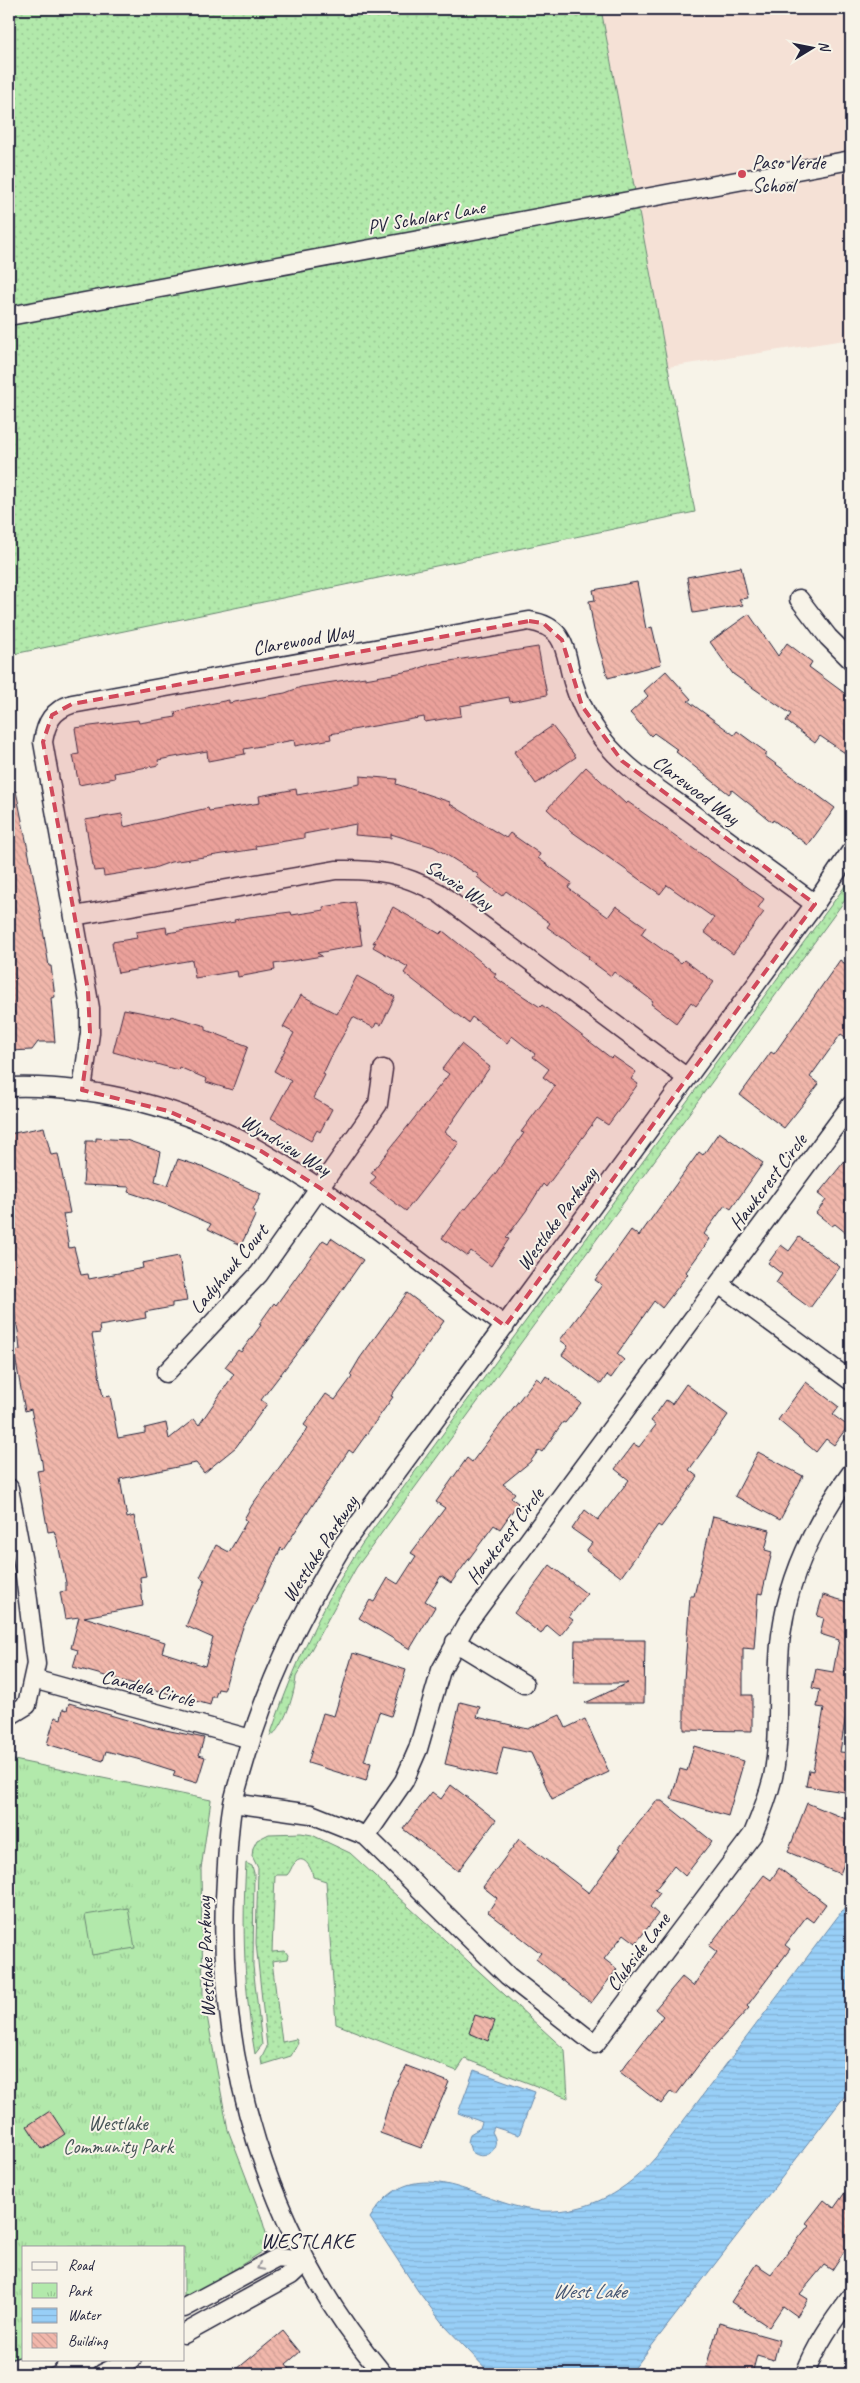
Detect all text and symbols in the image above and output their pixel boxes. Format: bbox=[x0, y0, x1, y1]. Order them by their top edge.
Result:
north arrow bbox=[788, 22, 838, 72]
text: N bbox=[815, 40, 834, 54]
place label: Paso Verde School bbox=[752, 150, 827, 198]
marker: Paso Verde School bbox=[736, 168, 748, 180]
street label: PV Scholars Lane bbox=[365, 194, 488, 240]
street label: Clarewood Way bbox=[251, 619, 356, 661]
street label: Clarewood Way bbox=[648, 749, 745, 831]
street label: Savoie Way bbox=[420, 854, 499, 917]
street label: Wyndview Way bbox=[237, 1108, 337, 1183]
street label: Hawkcrest Circle bbox=[724, 1128, 813, 1235]
street label: Westlake Parkway bbox=[511, 1162, 604, 1275]
street label: Ladyhawk Court bbox=[184, 1217, 275, 1319]
street label: Hawkcrest Circle bbox=[461, 1482, 550, 1589]
street label: Westlake Parkway bbox=[276, 1490, 364, 1607]
street label: Candela Circle bbox=[99, 1664, 199, 1713]
street label: Westlake Parkway bbox=[191, 1895, 221, 2018]
street label: Clubside Lane bbox=[600, 1907, 676, 1996]
park label: Westlake Community Park bbox=[63, 2111, 175, 2159]
district label: WESTLAKE bbox=[261, 2228, 357, 2254]
legend bbox=[22, 2246, 185, 2360]
text: Road bbox=[68, 2256, 95, 2275]
one-way arrow bbox=[256, 2261, 265, 2271]
water label: West Lake bbox=[552, 2278, 629, 2304]
text: Park bbox=[68, 2282, 93, 2301]
text: Water bbox=[68, 2306, 102, 2325]
text: Building bbox=[68, 2332, 108, 2351]

